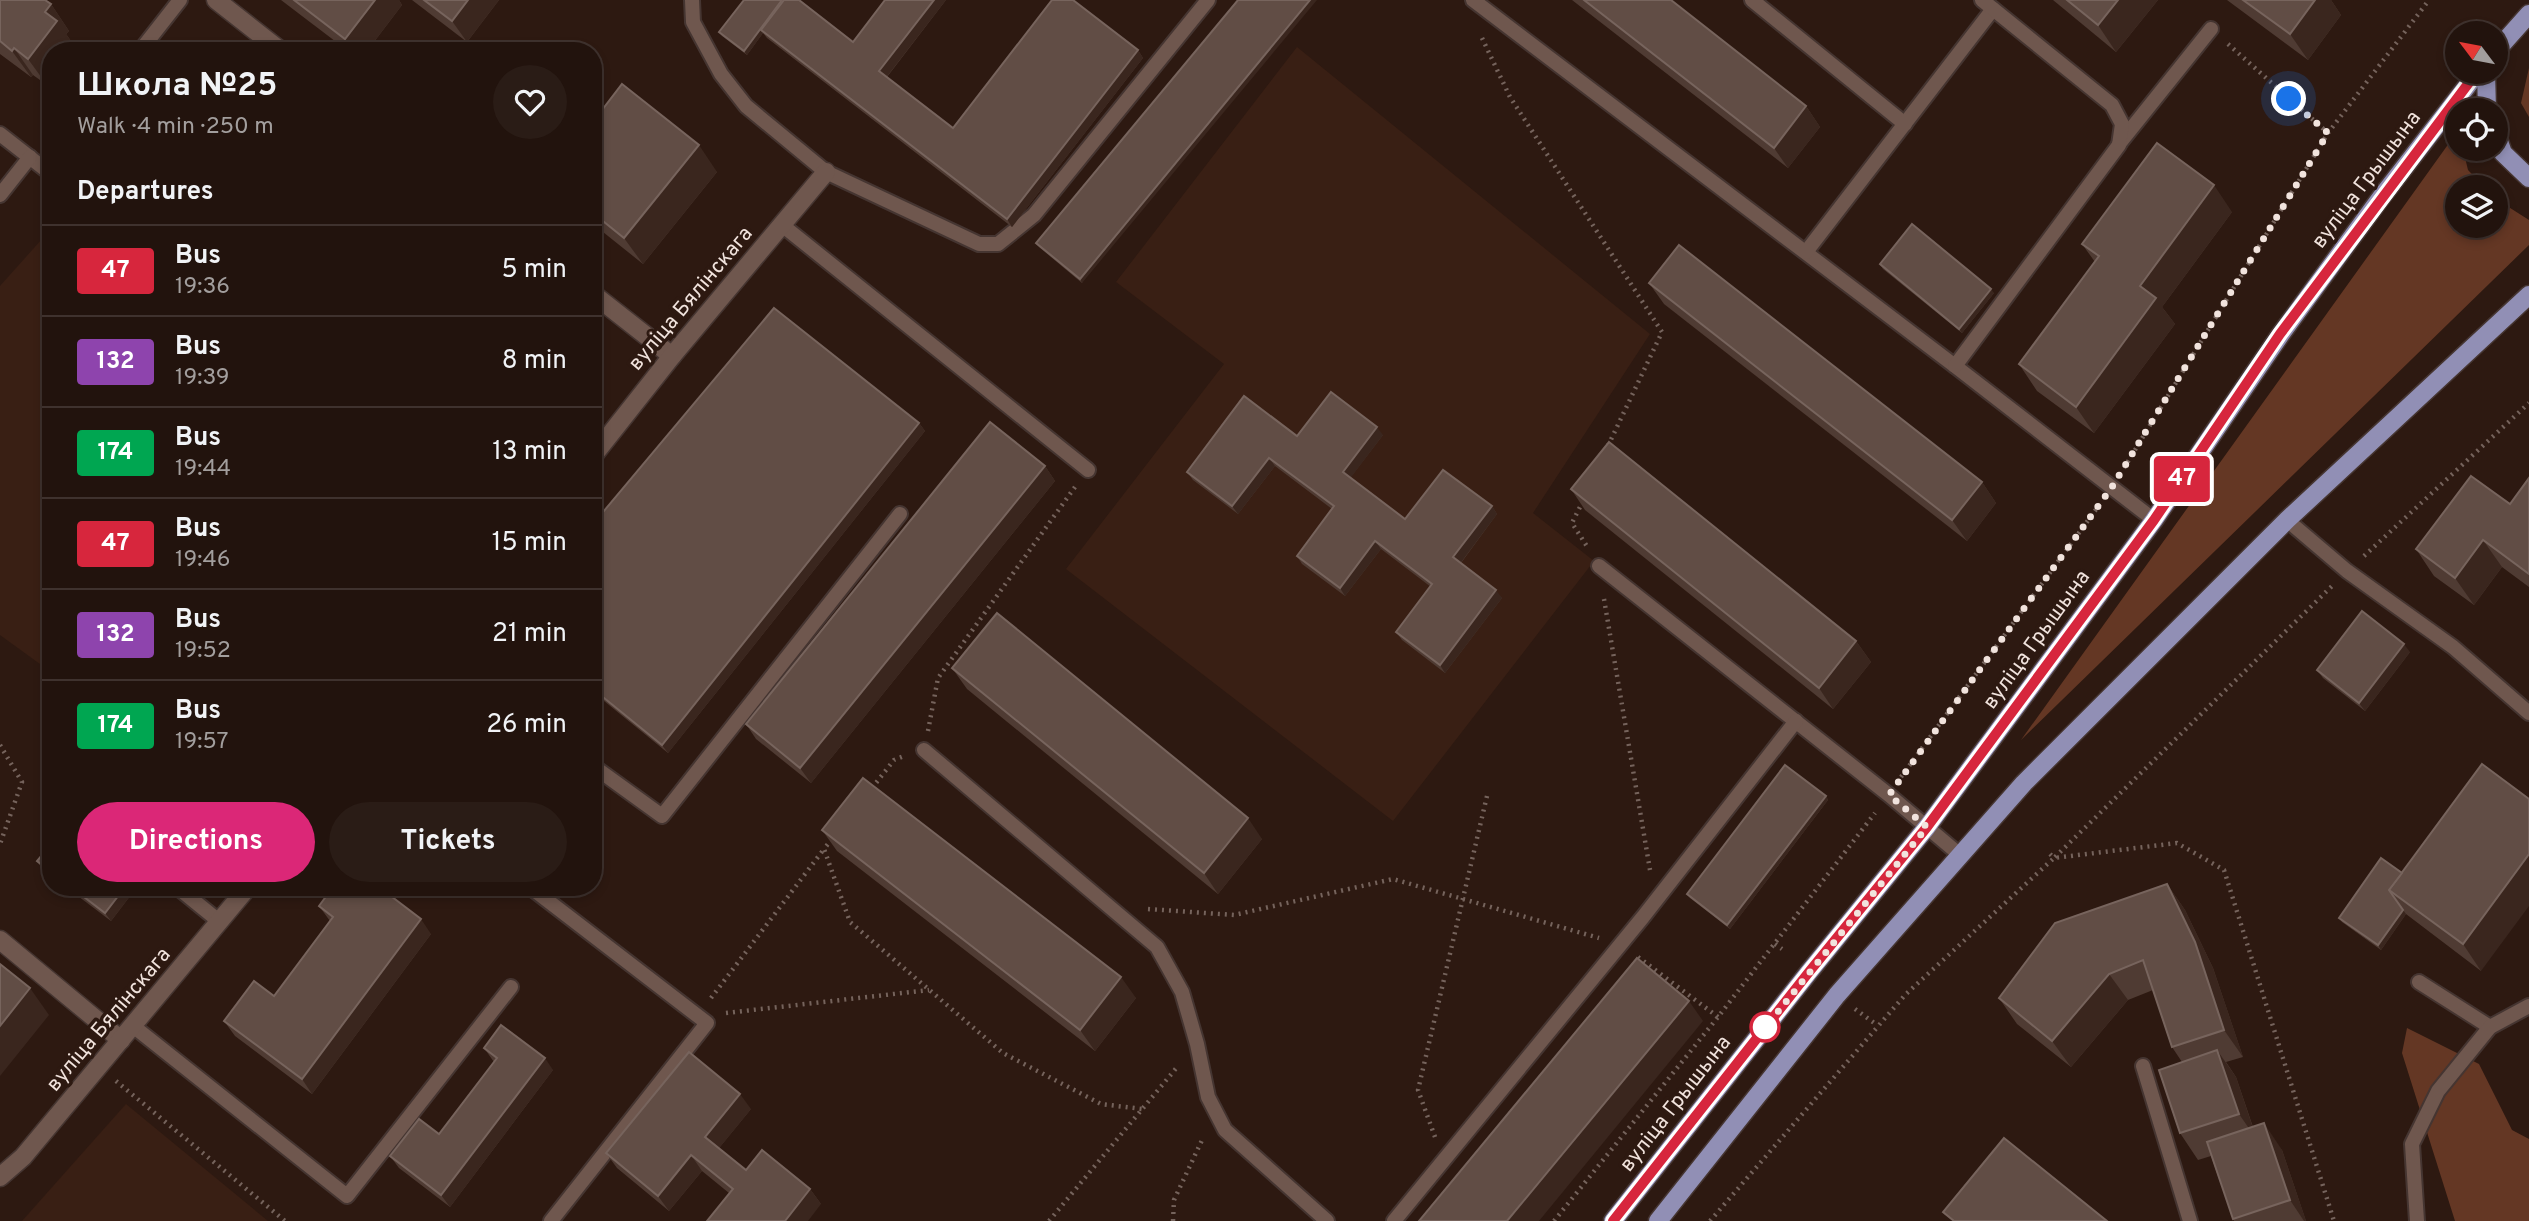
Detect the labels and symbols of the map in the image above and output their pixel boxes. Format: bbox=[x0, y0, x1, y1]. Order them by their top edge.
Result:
north arrow bbox=[2445, 21, 2508, 84]
your location bbox=[2271, 81, 2306, 116]
street label: вуліца Грышына bbox=[2306, 106, 2428, 254]
street label: вуліца Бялінскага bbox=[623, 221, 759, 377]
line badge: 47 bbox=[2150, 456, 2214, 502]
street label: вуліца Грышына bbox=[1977, 565, 2097, 715]
street label: вуліца Бялінскага bbox=[41, 942, 177, 1098]
unlabelled marker bbox=[1750, 1012, 1780, 1042]
street label: вуліца Грышына bbox=[1614, 1030, 1738, 1178]

